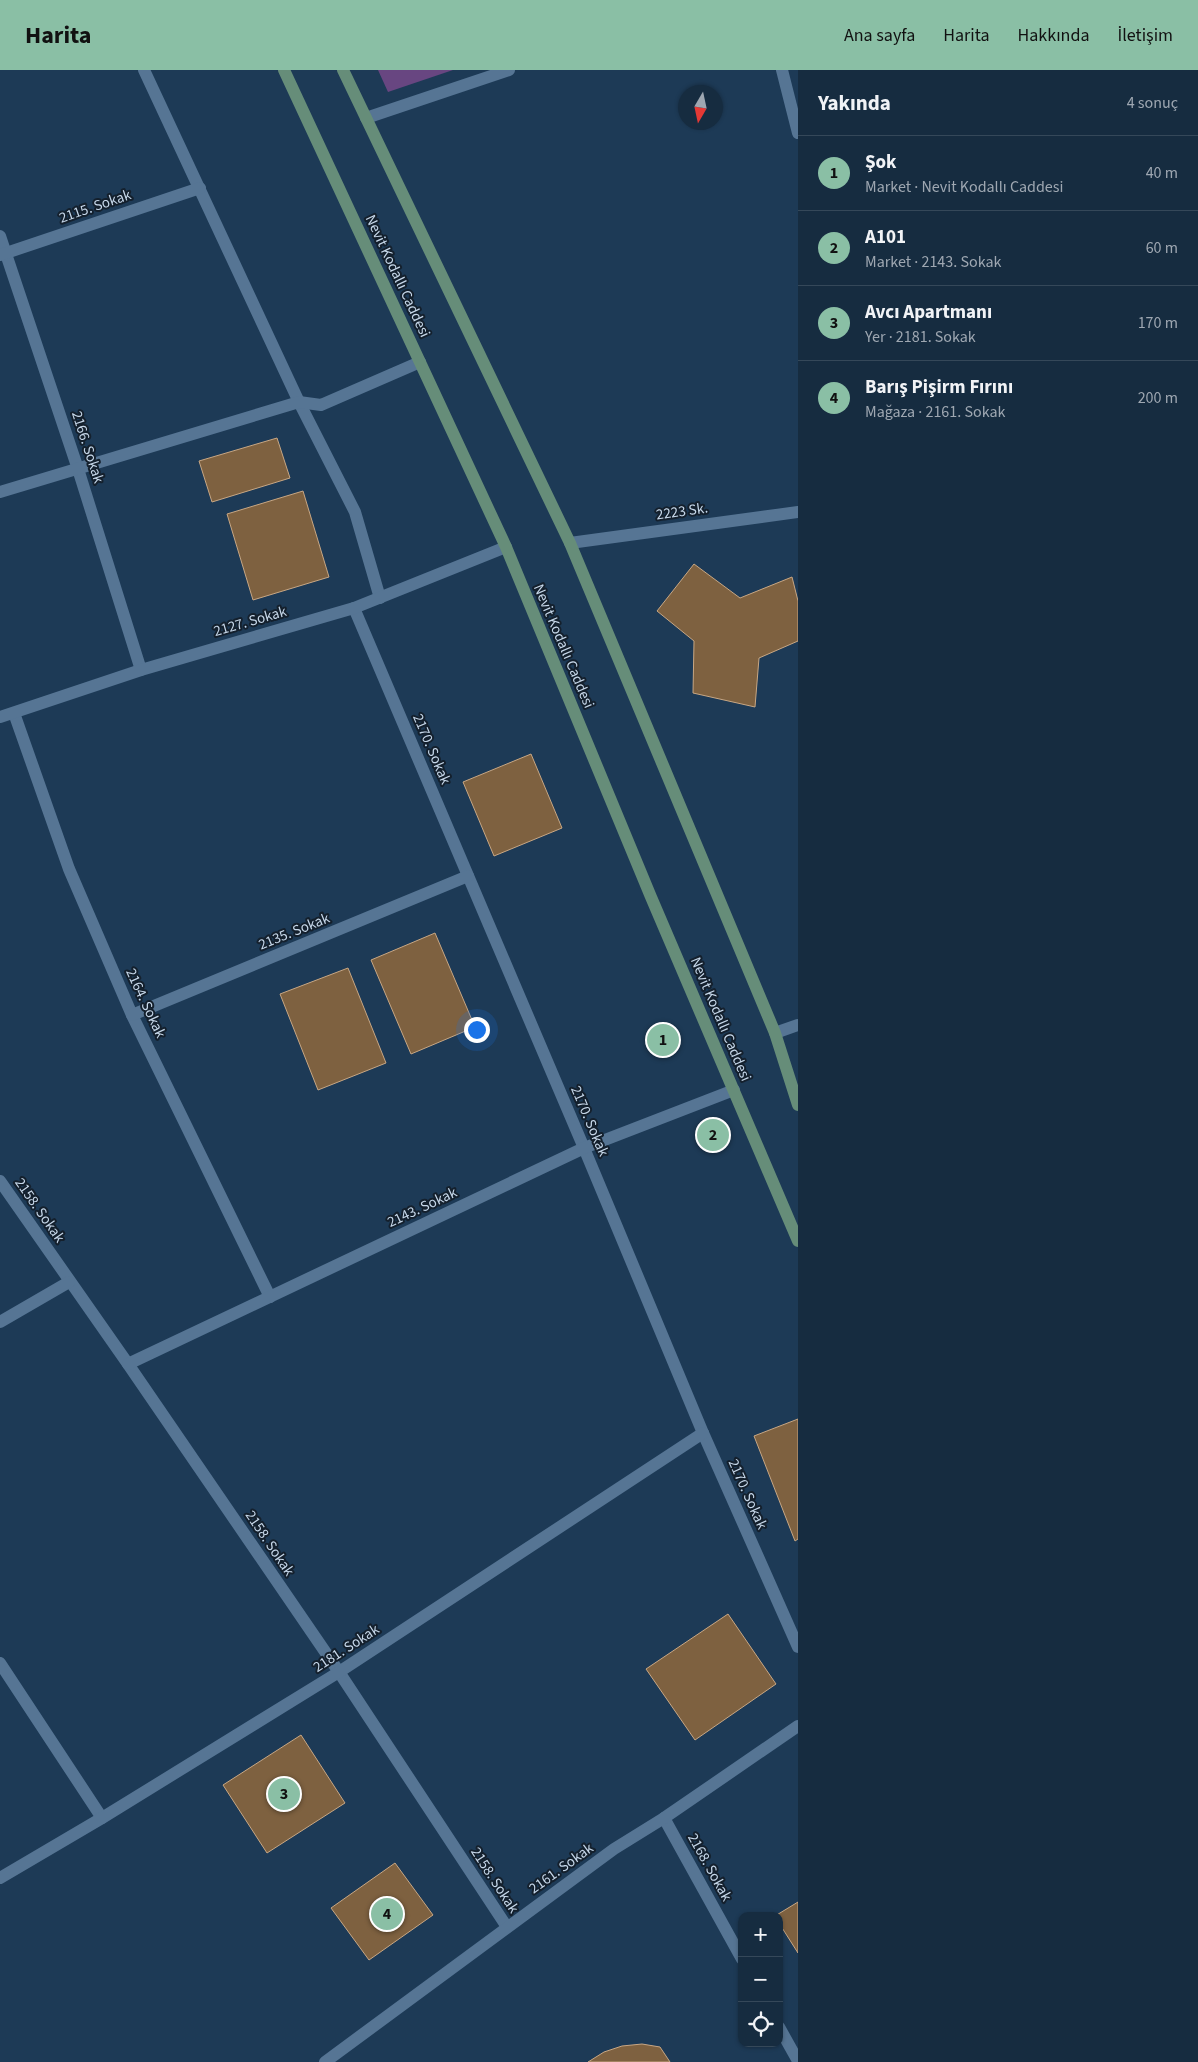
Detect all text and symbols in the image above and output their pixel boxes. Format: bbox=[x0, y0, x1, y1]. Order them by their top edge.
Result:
text: Harita bbox=[25, 18, 91, 53]
text: Ana sayfa bbox=[844, 23, 915, 48]
text: Harita bbox=[943, 23, 990, 48]
text: Hakkında bbox=[1018, 23, 1090, 48]
text: İletişim bbox=[1118, 23, 1173, 48]
north arrow bbox=[678, 85, 723, 130]
text: Yakında bbox=[818, 88, 891, 118]
text: 4 sonuç bbox=[1127, 92, 1178, 114]
text: Şok bbox=[865, 149, 897, 176]
text: 1 bbox=[830, 162, 838, 184]
text: 40 m bbox=[1146, 162, 1178, 184]
text: Market · Nevit Kodallı Caddesi bbox=[865, 176, 1063, 198]
street label: 2115. Sokak bbox=[56, 184, 135, 229]
street label: Nevit Kodallı Caddesi bbox=[360, 211, 435, 341]
text: A101 bbox=[865, 224, 906, 251]
text: 2 bbox=[830, 237, 838, 259]
text: 60 m bbox=[1146, 237, 1178, 259]
text: Market · 2143. Sokak bbox=[865, 251, 1001, 273]
text: Avcı Apartmanı bbox=[865, 299, 992, 326]
text: 3 bbox=[830, 312, 838, 334]
text: 170 m bbox=[1138, 312, 1178, 334]
text: Yer · 2181. Sokak bbox=[865, 326, 976, 348]
text: Barış Pişirm Fırını bbox=[865, 374, 1013, 401]
text: 4 bbox=[830, 387, 838, 409]
text: 200 m bbox=[1138, 387, 1178, 409]
text: Mağaza · 2161. Sokak bbox=[865, 401, 1005, 423]
street label: 2166. Sokak bbox=[66, 408, 109, 487]
street label: 2223 Sk. bbox=[655, 497, 709, 526]
street label: Nevit Kodallı Caddesi bbox=[528, 581, 599, 712]
street label: 2127. Sokak bbox=[211, 601, 290, 642]
street label: 2170. Sokak bbox=[407, 711, 456, 788]
street label: 2135. Sokak bbox=[255, 907, 333, 955]
street label: Nevit Kodallı Caddesi bbox=[685, 954, 756, 1085]
street label: 2164. Sokak bbox=[120, 965, 171, 1042]
your location bbox=[464, 1017, 490, 1043]
pin: 1 bbox=[647, 1021, 679, 1059]
street label: 2170. Sokak bbox=[565, 1083, 614, 1160]
pin: 2 bbox=[697, 1116, 729, 1154]
street label: 2158. Sokak bbox=[9, 1174, 70, 1247]
street label: 2143. Sokak bbox=[384, 1182, 461, 1233]
street label: 2170. Sokak bbox=[723, 1456, 773, 1533]
street label: 2158. Sokak bbox=[240, 1506, 300, 1581]
street label: 2181. Sokak bbox=[309, 1619, 384, 1678]
pin: 3 bbox=[268, 1775, 300, 1813]
street label: 2168. Sokak bbox=[682, 1829, 737, 1906]
street label: 2161. Sokak bbox=[525, 1838, 598, 1899]
street label: 2158. Sokak bbox=[465, 1843, 524, 1918]
pin: 4 bbox=[371, 1895, 403, 1933]
map controls bbox=[738, 1912, 783, 2047]
button: + bbox=[738, 1912, 783, 1957]
button: − bbox=[738, 1957, 783, 2002]
button: locate bbox=[738, 2002, 783, 2047]

